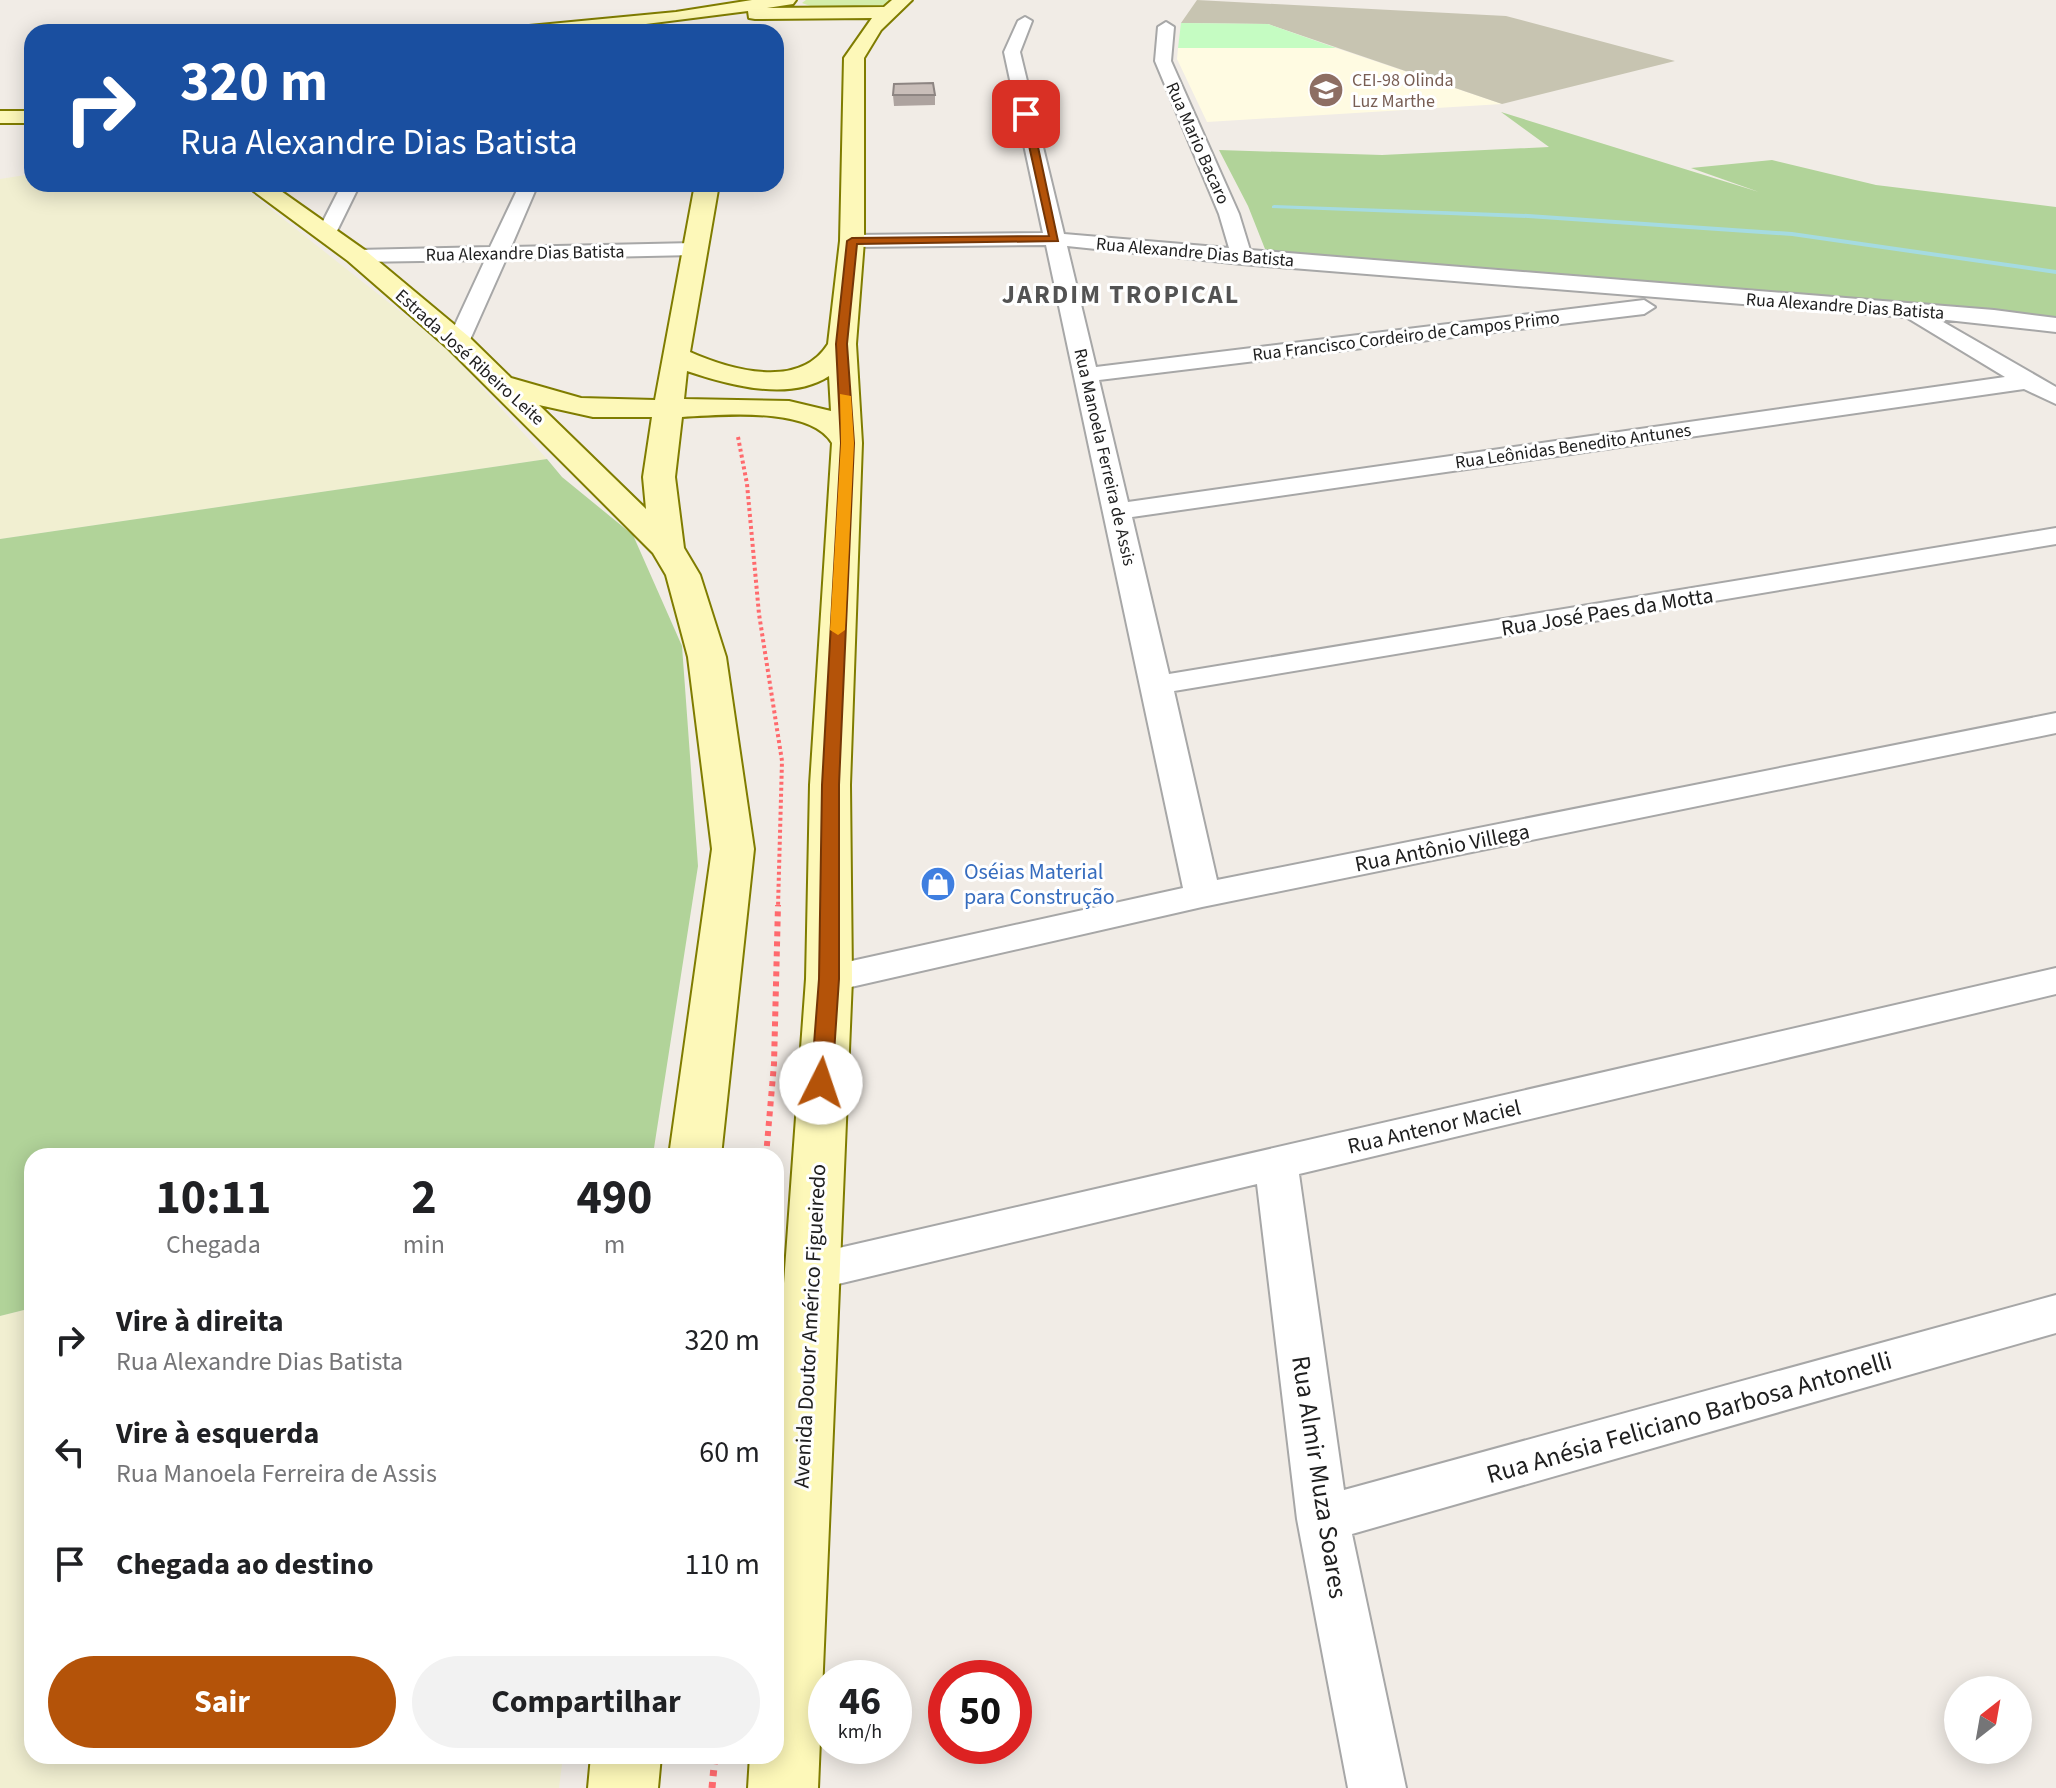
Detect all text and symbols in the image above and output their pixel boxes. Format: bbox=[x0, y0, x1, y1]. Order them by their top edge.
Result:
text: 320 m bbox=[180, 43, 328, 122]
icon: right bbox=[48, 56, 152, 160]
place label: CEI-98 Olinda Luz Marthe bbox=[1352, 68, 1453, 114]
school or university icon: CEI-98 Olinda Luz Marthe bbox=[1307, 71, 1345, 109]
street label: Rua Mario Bacaro bbox=[1159, 78, 1236, 208]
pin bbox=[992, 80, 1060, 148]
icon: arrive bbox=[1004, 92, 1048, 136]
text: Rua Alexandre Dias Batista bbox=[180, 117, 578, 168]
street label: Rua Alexandre Dias Batista bbox=[1095, 231, 1295, 274]
street label: Rua Alexandre Dias Batista bbox=[425, 239, 625, 268]
district label: JARDIM TROPICAL bbox=[1002, 276, 1240, 313]
street label: Estrada José Ribeiro Leite bbox=[390, 284, 550, 431]
street label: Rua Alexandre Dias Batista bbox=[1745, 287, 1945, 326]
street label: Rua Francisco Cordeiro de Campos Primo bbox=[1251, 305, 1561, 368]
street label: Rua Manoela Ferreira de Assis bbox=[1067, 346, 1142, 568]
street label: Rua Leônidas Benedito Antunes bbox=[1453, 418, 1693, 475]
street label: Rua José Paes da Motta bbox=[1499, 579, 1716, 645]
street label: Rua Antônio Villega bbox=[1352, 815, 1532, 881]
place label: Oséias Material para Construção bbox=[964, 856, 1115, 913]
shop icon: Oséias Material para Construção bbox=[919, 865, 957, 903]
position arrow bbox=[779, 1041, 863, 1125]
street label: Rua Antenor Maciel bbox=[1344, 1091, 1524, 1162]
street label: Avenida Doutor Américo Figueiredo bbox=[786, 1163, 834, 1489]
text: 10:11 bbox=[155, 1164, 271, 1232]
text: 2 bbox=[411, 1164, 437, 1232]
text: 490 bbox=[576, 1164, 652, 1232]
text: Chegada bbox=[166, 1226, 261, 1263]
text: min bbox=[403, 1226, 445, 1263]
text: m bbox=[604, 1226, 625, 1263]
text: Vire à direita bbox=[116, 1300, 284, 1343]
icon: right bbox=[48, 1318, 92, 1362]
text: 320 m bbox=[684, 1319, 760, 1362]
street label: Rua Anésia Feliciano Barbosa Antonelli bbox=[1482, 1342, 1896, 1493]
text: Rua Alexandre Dias Batista bbox=[116, 1343, 403, 1380]
street label: Rua Almir Muza Soares bbox=[1282, 1353, 1357, 1601]
text: Vire à esquerda bbox=[116, 1412, 319, 1455]
icon: left bbox=[48, 1430, 92, 1474]
text: 60 m bbox=[699, 1431, 760, 1474]
text: Rua Manoela Ferreira de Assis bbox=[116, 1455, 437, 1492]
icon: arrive bbox=[48, 1542, 92, 1586]
text: Chegada ao destino bbox=[116, 1543, 374, 1586]
text: 110 m bbox=[684, 1543, 760, 1586]
button: Sair bbox=[48, 1656, 396, 1748]
button: Compartilhar bbox=[412, 1656, 760, 1748]
speed limit sign: 50 bbox=[928, 1660, 1032, 1764]
text: 46 bbox=[839, 1673, 881, 1730]
north arrow bbox=[1944, 1676, 2032, 1764]
map controls bbox=[1944, 1676, 2032, 1764]
text: km/h bbox=[838, 1718, 882, 1746]

